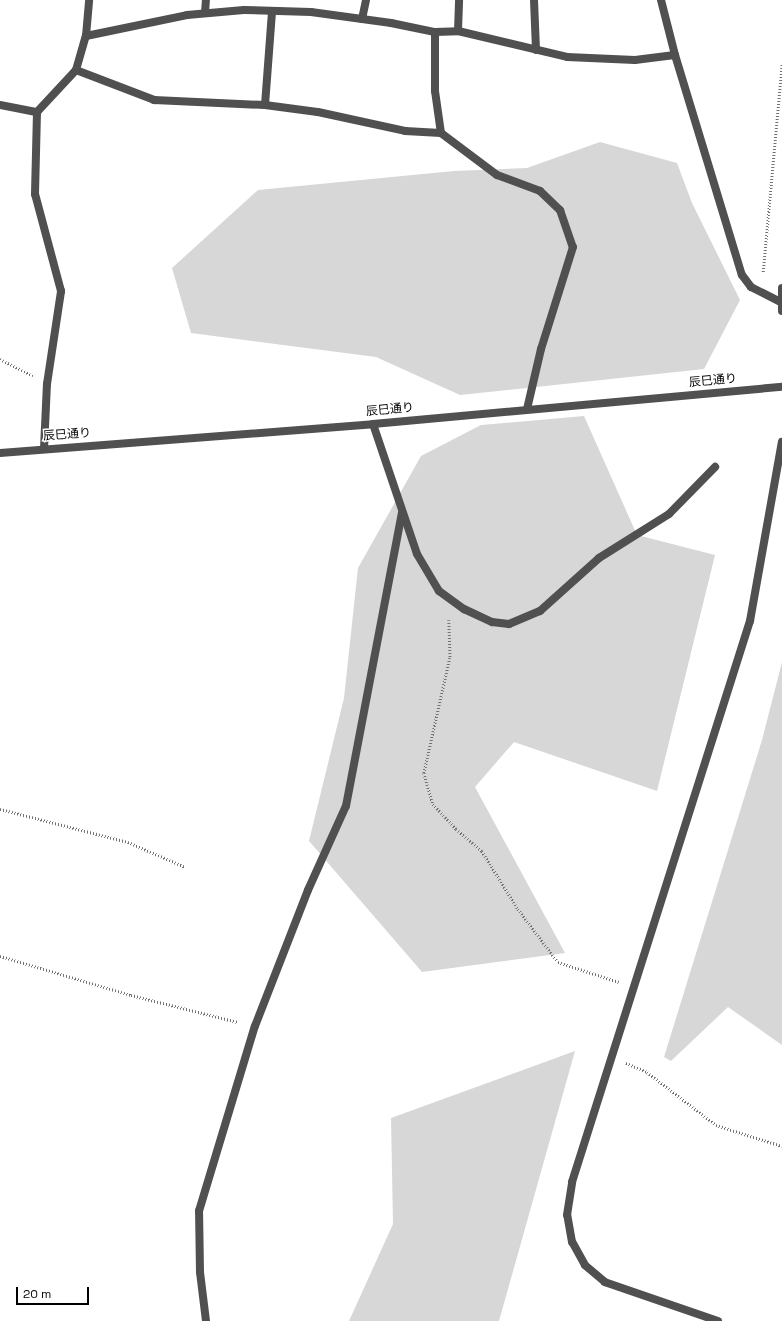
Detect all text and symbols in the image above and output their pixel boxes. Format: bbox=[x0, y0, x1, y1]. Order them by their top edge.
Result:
street label: 辰巳通り bbox=[688, 372, 738, 390]
street label: 辰巳通り bbox=[365, 401, 415, 419]
street label: 辰巳通り bbox=[43, 426, 91, 444]
scale bar bbox=[18, 1279, 91, 1305]
text: 20 m bbox=[23, 1286, 51, 1302]

